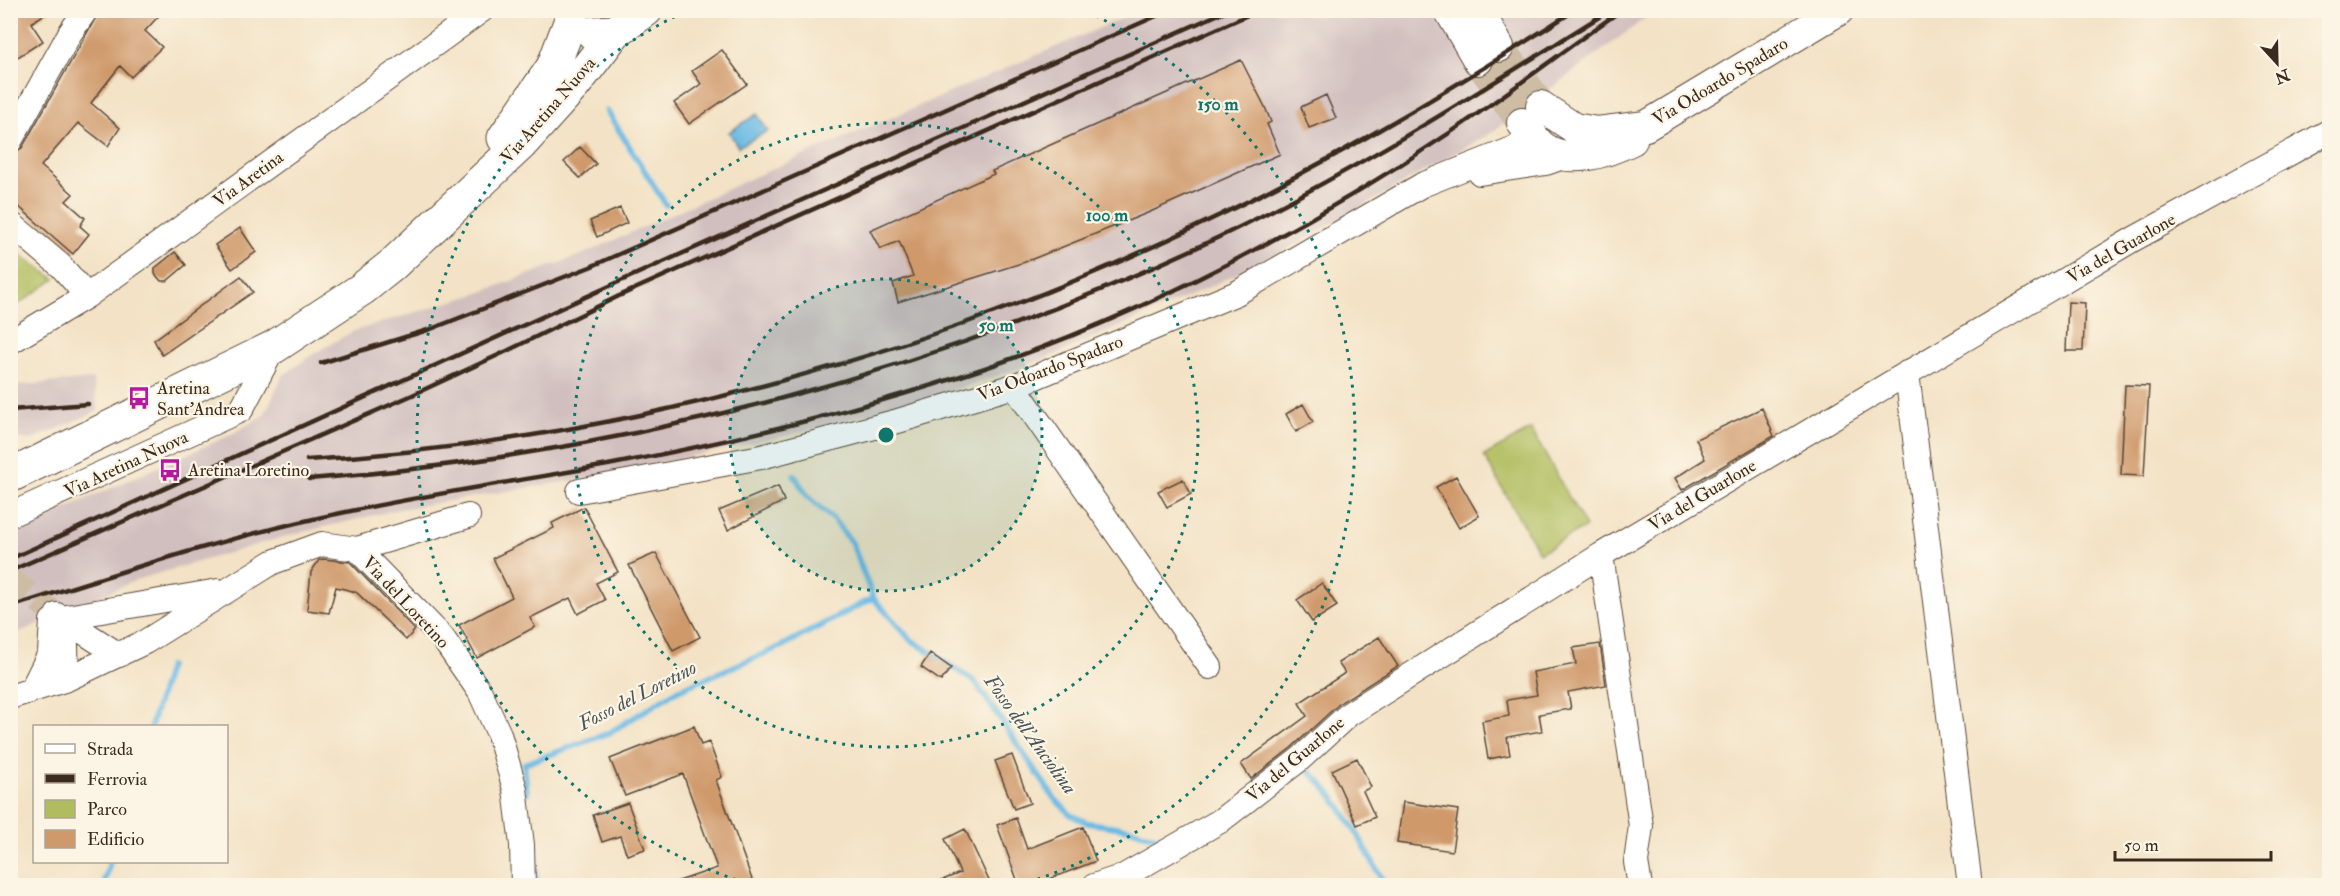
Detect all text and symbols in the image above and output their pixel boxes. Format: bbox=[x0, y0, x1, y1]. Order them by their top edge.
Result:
street label: Via Odoardo Spadaro bbox=[1648, 32, 1793, 131]
north arrow bbox=[2247, 33, 2307, 93]
street label: Via Aretina Nuova bbox=[496, 52, 601, 168]
text: N bbox=[2271, 64, 2294, 88]
text: 150 m bbox=[1197, 93, 1240, 116]
street label: Via Aretina bbox=[209, 146, 289, 213]
text: 100 m bbox=[1086, 204, 1129, 227]
street label: Via del Guarlone bbox=[2063, 208, 2180, 289]
text: 50 m bbox=[979, 314, 1014, 337]
street label: Via Odoardo Spadaro bbox=[974, 330, 1127, 407]
place label: Aretina Sant'Andrea bbox=[156, 377, 245, 421]
bus stop icon: Aretina Sant'Andrea bbox=[126, 385, 152, 411]
street label: Via Aretina Nuova bbox=[61, 425, 192, 503]
centre of rings bbox=[876, 425, 896, 445]
street label: Via del Guarlone bbox=[1644, 454, 1761, 537]
bus stop icon: Aretina Loretino bbox=[157, 457, 183, 483]
place label: Aretina Loretino bbox=[187, 459, 310, 482]
street label: Via del Loretino bbox=[357, 551, 454, 654]
water label: Fosso del Loretino bbox=[573, 655, 701, 736]
water label: Fosso dell'Anciolina bbox=[978, 669, 1082, 799]
street label: Via del Guarlone bbox=[1241, 711, 1350, 807]
legend bbox=[33, 725, 228, 863]
text: Strada bbox=[87, 738, 134, 761]
text: Ferrovia bbox=[87, 768, 148, 791]
text: Parco bbox=[87, 798, 127, 821]
scale bar bbox=[2115, 824, 2271, 862]
text: Edificio bbox=[87, 828, 144, 851]
text: 50 m bbox=[2124, 834, 2159, 857]

